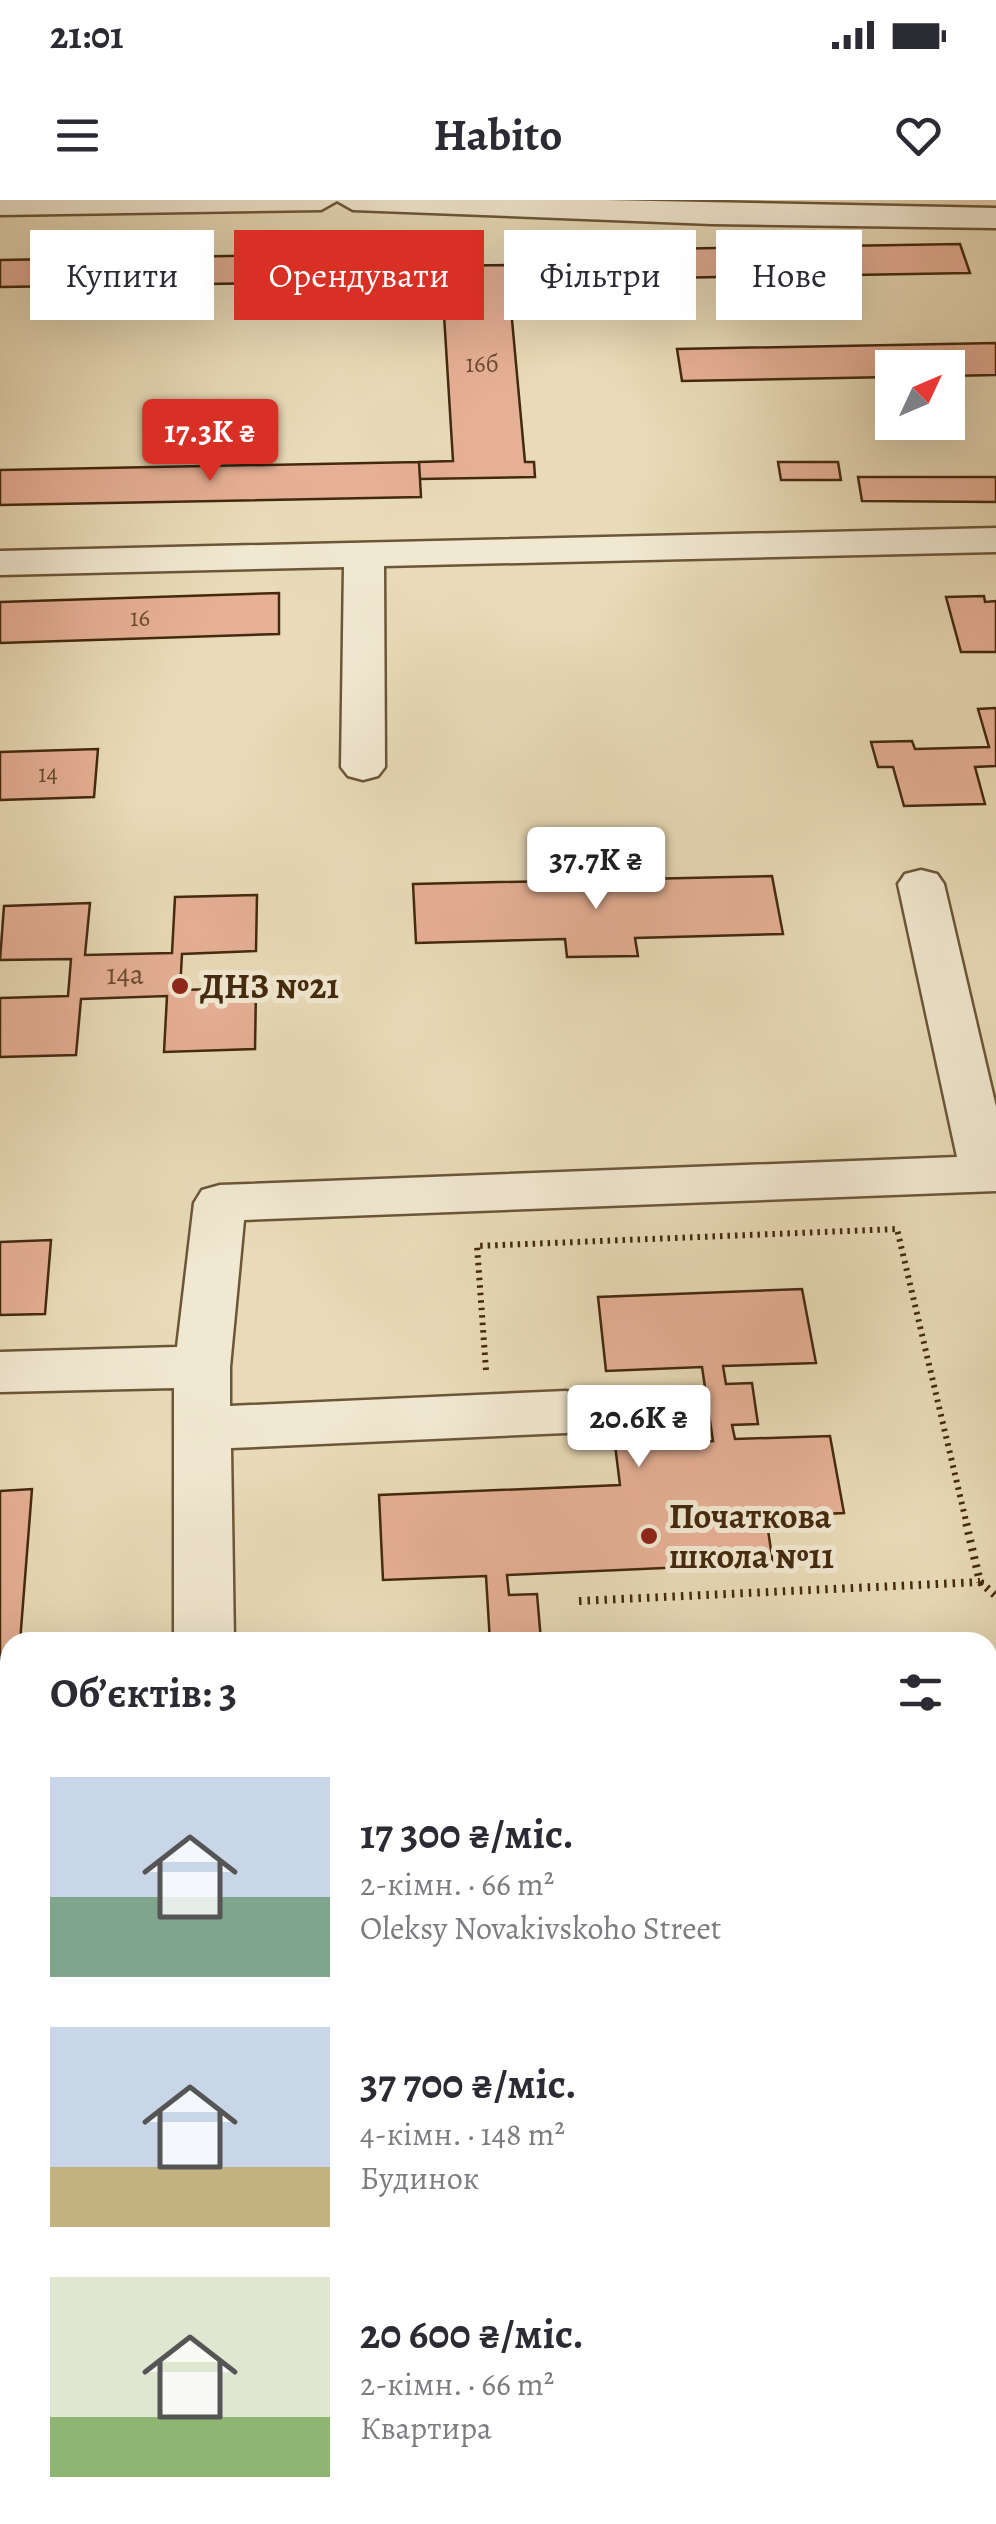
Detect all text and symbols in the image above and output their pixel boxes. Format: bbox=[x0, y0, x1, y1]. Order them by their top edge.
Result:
text: 21:01 bbox=[50, 9, 124, 61]
text: Habito bbox=[433, 104, 563, 166]
icon: menu bbox=[50, 108, 105, 163]
icon: heart bbox=[891, 108, 946, 163]
chip: Купити bbox=[30, 230, 214, 320]
chip: Орендувати bbox=[234, 230, 484, 320]
chip: Фільтри bbox=[504, 230, 696, 320]
chip: Нове bbox=[716, 230, 862, 320]
house number: 16б bbox=[465, 347, 499, 381]
north arrow bbox=[875, 350, 965, 440]
map controls bbox=[875, 350, 965, 440]
pin: 17.3K ₴ bbox=[118, 399, 302, 484]
text: 17.3K ₴ bbox=[164, 409, 256, 453]
house number: 16 bbox=[130, 601, 150, 635]
house number: 14 bbox=[38, 757, 58, 791]
pin: 37.7K ₴ bbox=[504, 827, 688, 912]
text: 37.7K ₴ bbox=[549, 837, 643, 881]
house number: 14а bbox=[106, 954, 144, 994]
place label: ДНЗ №21 bbox=[200, 962, 339, 1010]
marker: ДНЗ №21 bbox=[169, 975, 191, 997]
pin: 20.6K ₴ bbox=[547, 1385, 731, 1470]
text: 20.6K ₴ bbox=[589, 1395, 689, 1439]
place label: Початкова школа №11 bbox=[669, 1492, 834, 1580]
marker: Початкова школа №11 bbox=[638, 1525, 660, 1547]
text: Об’єктів: 3 bbox=[50, 1664, 237, 1721]
icon: filters bbox=[893, 1665, 948, 1720]
text: 17 300 ₴/міс. bbox=[360, 1805, 574, 1862]
icon: home bbox=[130, 1817, 250, 1937]
text: 2-кімн. · 66 m² bbox=[360, 1862, 554, 1906]
text: Oleksy Novakivskoho Street bbox=[360, 1906, 721, 1950]
text: 37 700 ₴/міс. bbox=[360, 2055, 577, 2112]
icon: home bbox=[130, 2067, 250, 2187]
text: 4-кімн. · 148 m² bbox=[360, 2112, 565, 2156]
text: Будинок bbox=[360, 2156, 479, 2200]
text: 20 600 ₴/міс. bbox=[360, 2305, 584, 2362]
icon: home bbox=[130, 2317, 250, 2437]
text: 2-кімн. · 66 m² bbox=[360, 2362, 554, 2406]
text: Квартира bbox=[360, 2406, 492, 2450]

